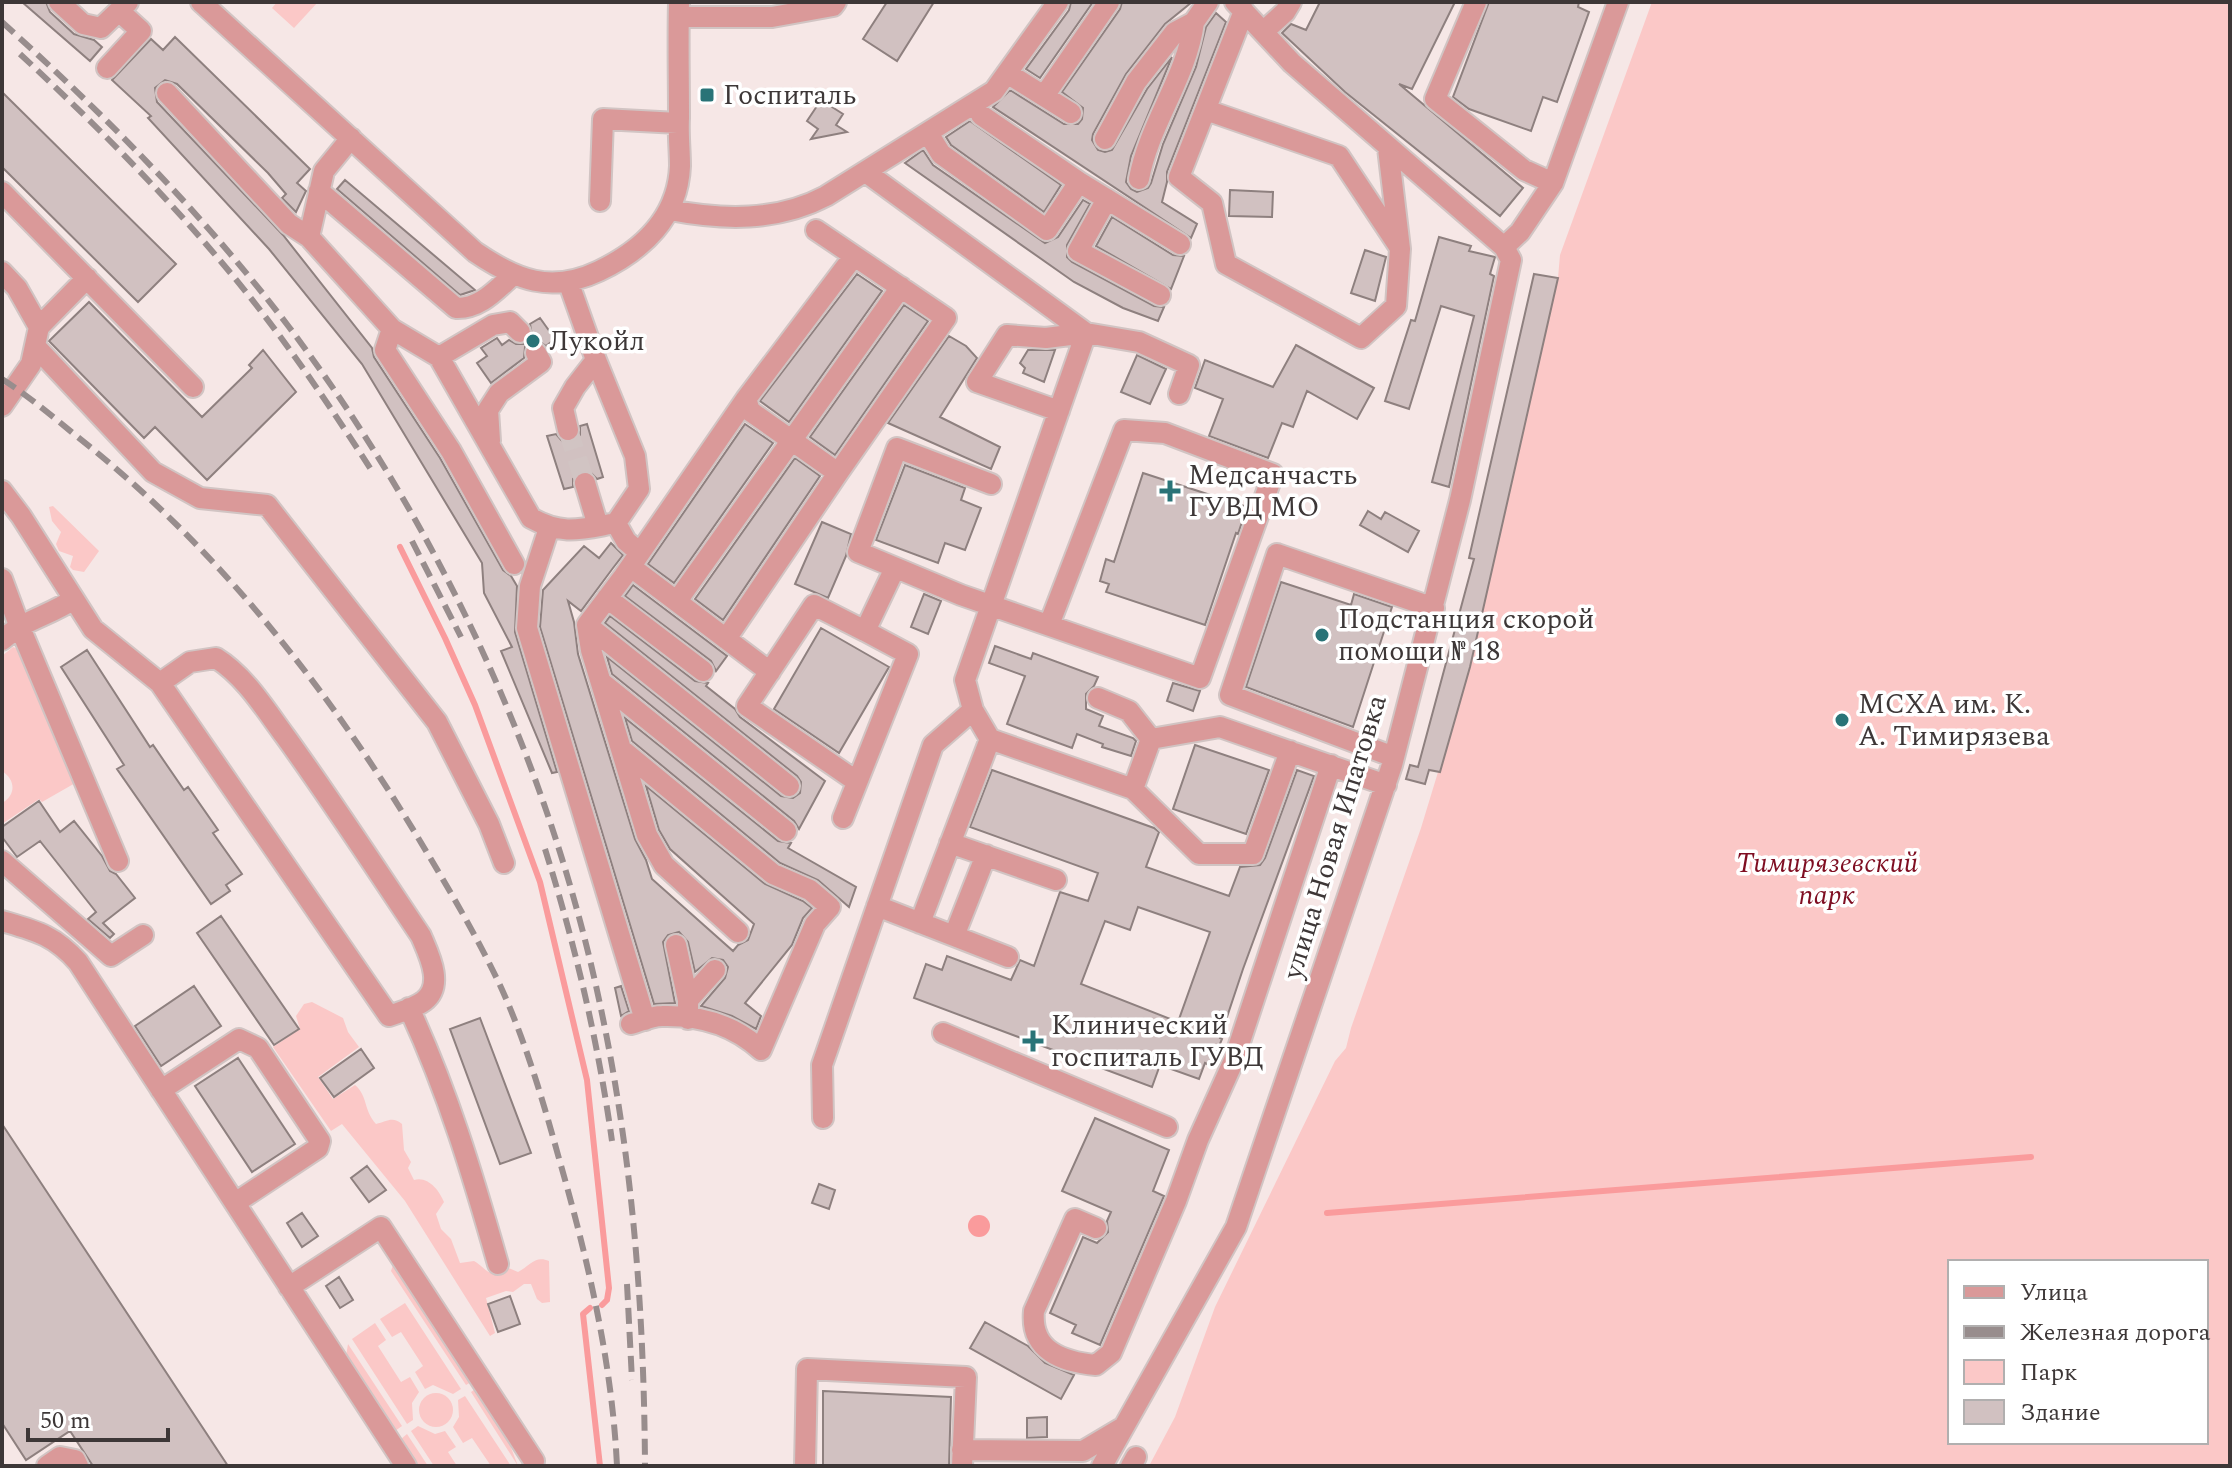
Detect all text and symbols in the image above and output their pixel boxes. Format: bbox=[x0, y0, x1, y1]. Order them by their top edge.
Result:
place label: Госпиталь bbox=[723, 74, 856, 117]
marker: Госпиталь bbox=[698, 86, 716, 104]
place label: Лукойл bbox=[549, 320, 645, 363]
marker: Лукойл bbox=[524, 332, 542, 350]
place label: Медсанчасть ГУВД МО bbox=[1188, 454, 1357, 529]
marker: Медсанчасть ГУВД МО bbox=[1159, 480, 1181, 502]
place label: Подстанция скорой помощи № 18 bbox=[1338, 598, 1594, 673]
marker: Подстанция скорой помощи № 18 bbox=[1313, 626, 1331, 644]
place label: МСХА им. К. А. Тимирязева bbox=[1858, 683, 2050, 758]
street label: улица Новая Ипатовка bbox=[1271, 689, 1399, 986]
marker: МСХА им. К. А. Тимирязева bbox=[1833, 711, 1851, 729]
park label: Тимирязевский парк bbox=[1736, 842, 1918, 917]
place label: Клинический госпиталь ГУВД bbox=[1051, 1004, 1264, 1079]
marker: Клинический госпиталь ГУВД bbox=[1022, 1030, 1044, 1052]
legend bbox=[1948, 1260, 2208, 1444]
text: Улица bbox=[2020, 1275, 2088, 1311]
text: Железная дорога bbox=[2020, 1315, 2211, 1351]
text: Парк bbox=[2020, 1355, 2077, 1391]
scale bar bbox=[28, 1392, 168, 1442]
text: Здание bbox=[2020, 1395, 2101, 1431]
text: 50 m bbox=[40, 1403, 91, 1439]

